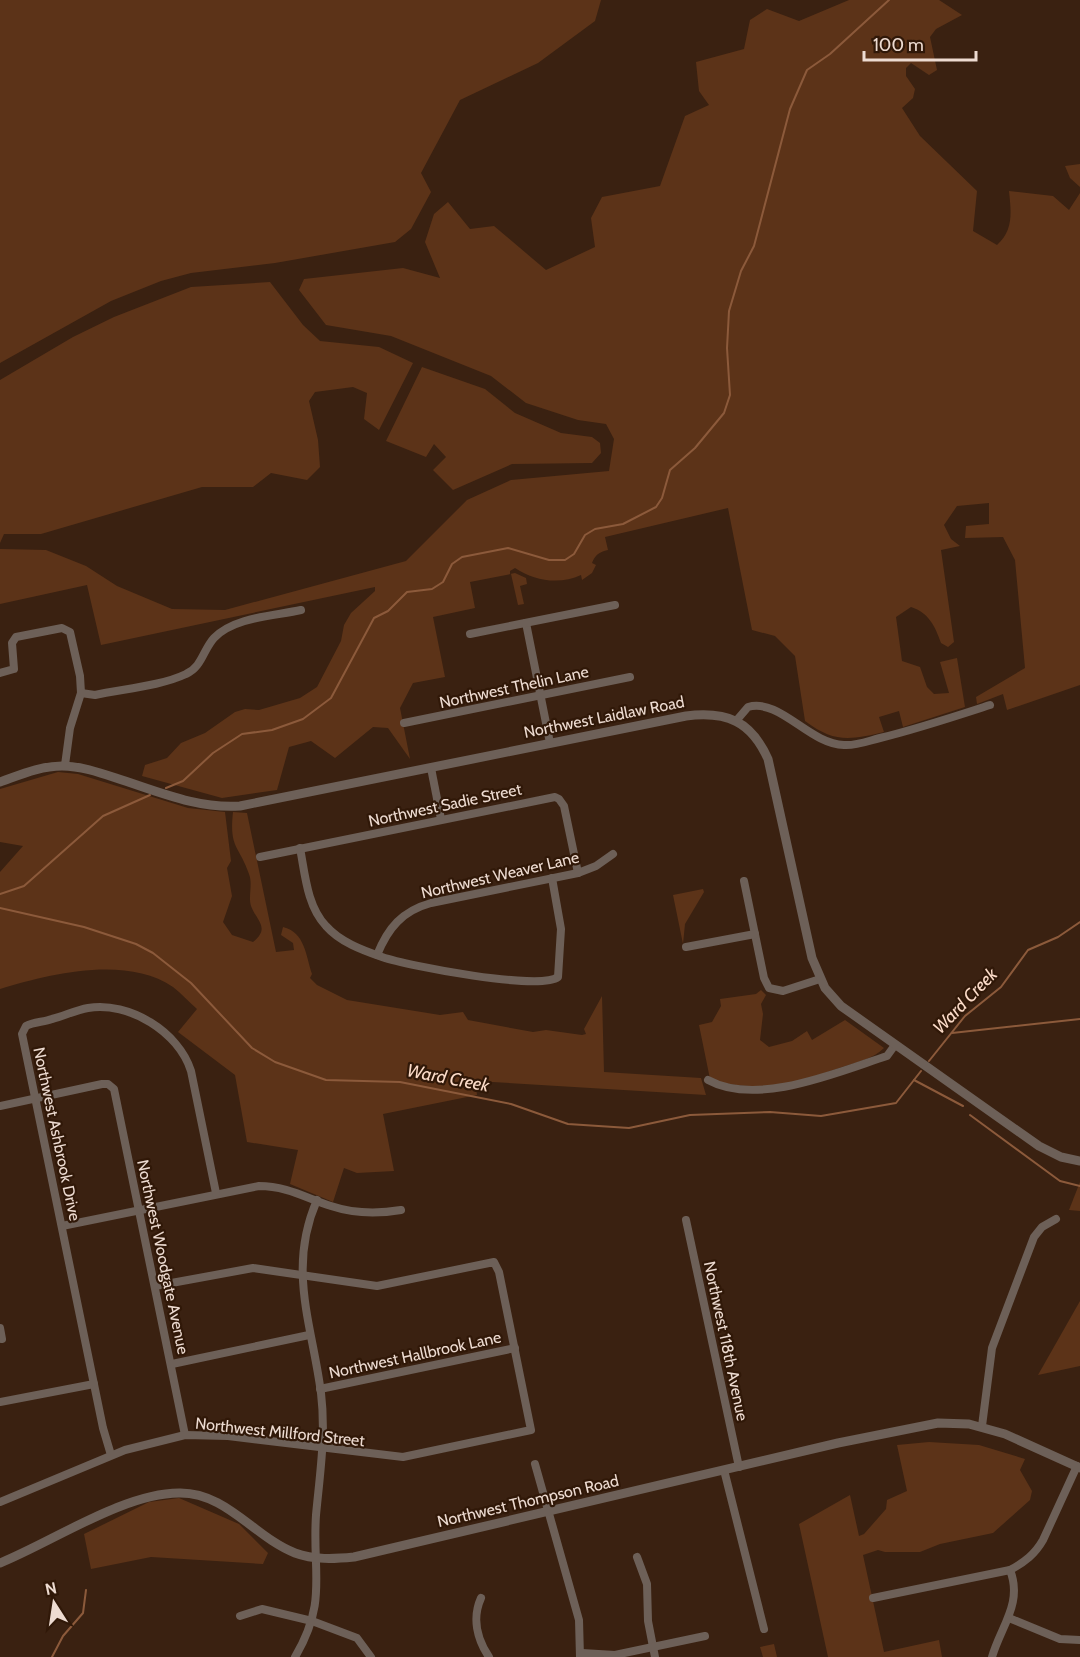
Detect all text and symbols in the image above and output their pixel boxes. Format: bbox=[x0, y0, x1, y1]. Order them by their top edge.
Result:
scale bar bbox=[864, 24, 976, 62]
text: 100 m bbox=[873, 34, 924, 56]
street label: Northwest Thelin Lane bbox=[438, 662, 590, 712]
street label: Northwest Laidlaw Road bbox=[522, 692, 686, 742]
street label: Northwest Sadie Street bbox=[367, 779, 524, 831]
street label: Northwest Weaver Lane bbox=[419, 848, 581, 902]
water label: Ward Creek bbox=[928, 962, 1003, 1039]
street label: Northwest Ashbrook Drive bbox=[29, 1045, 85, 1223]
water label: Ward Creek bbox=[405, 1059, 492, 1097]
street label: Northwest Woodgate Avenue bbox=[133, 1158, 193, 1356]
street label: Northwest 118th Avenue bbox=[700, 1259, 752, 1423]
street label: Northwest Hallbrook Lane bbox=[327, 1327, 503, 1383]
street label: Northwest Millford Street bbox=[194, 1414, 366, 1450]
street label: Northwest Thompson Road bbox=[435, 1471, 621, 1531]
north arrow bbox=[24, 1573, 84, 1633]
text: N bbox=[43, 1578, 58, 1599]

